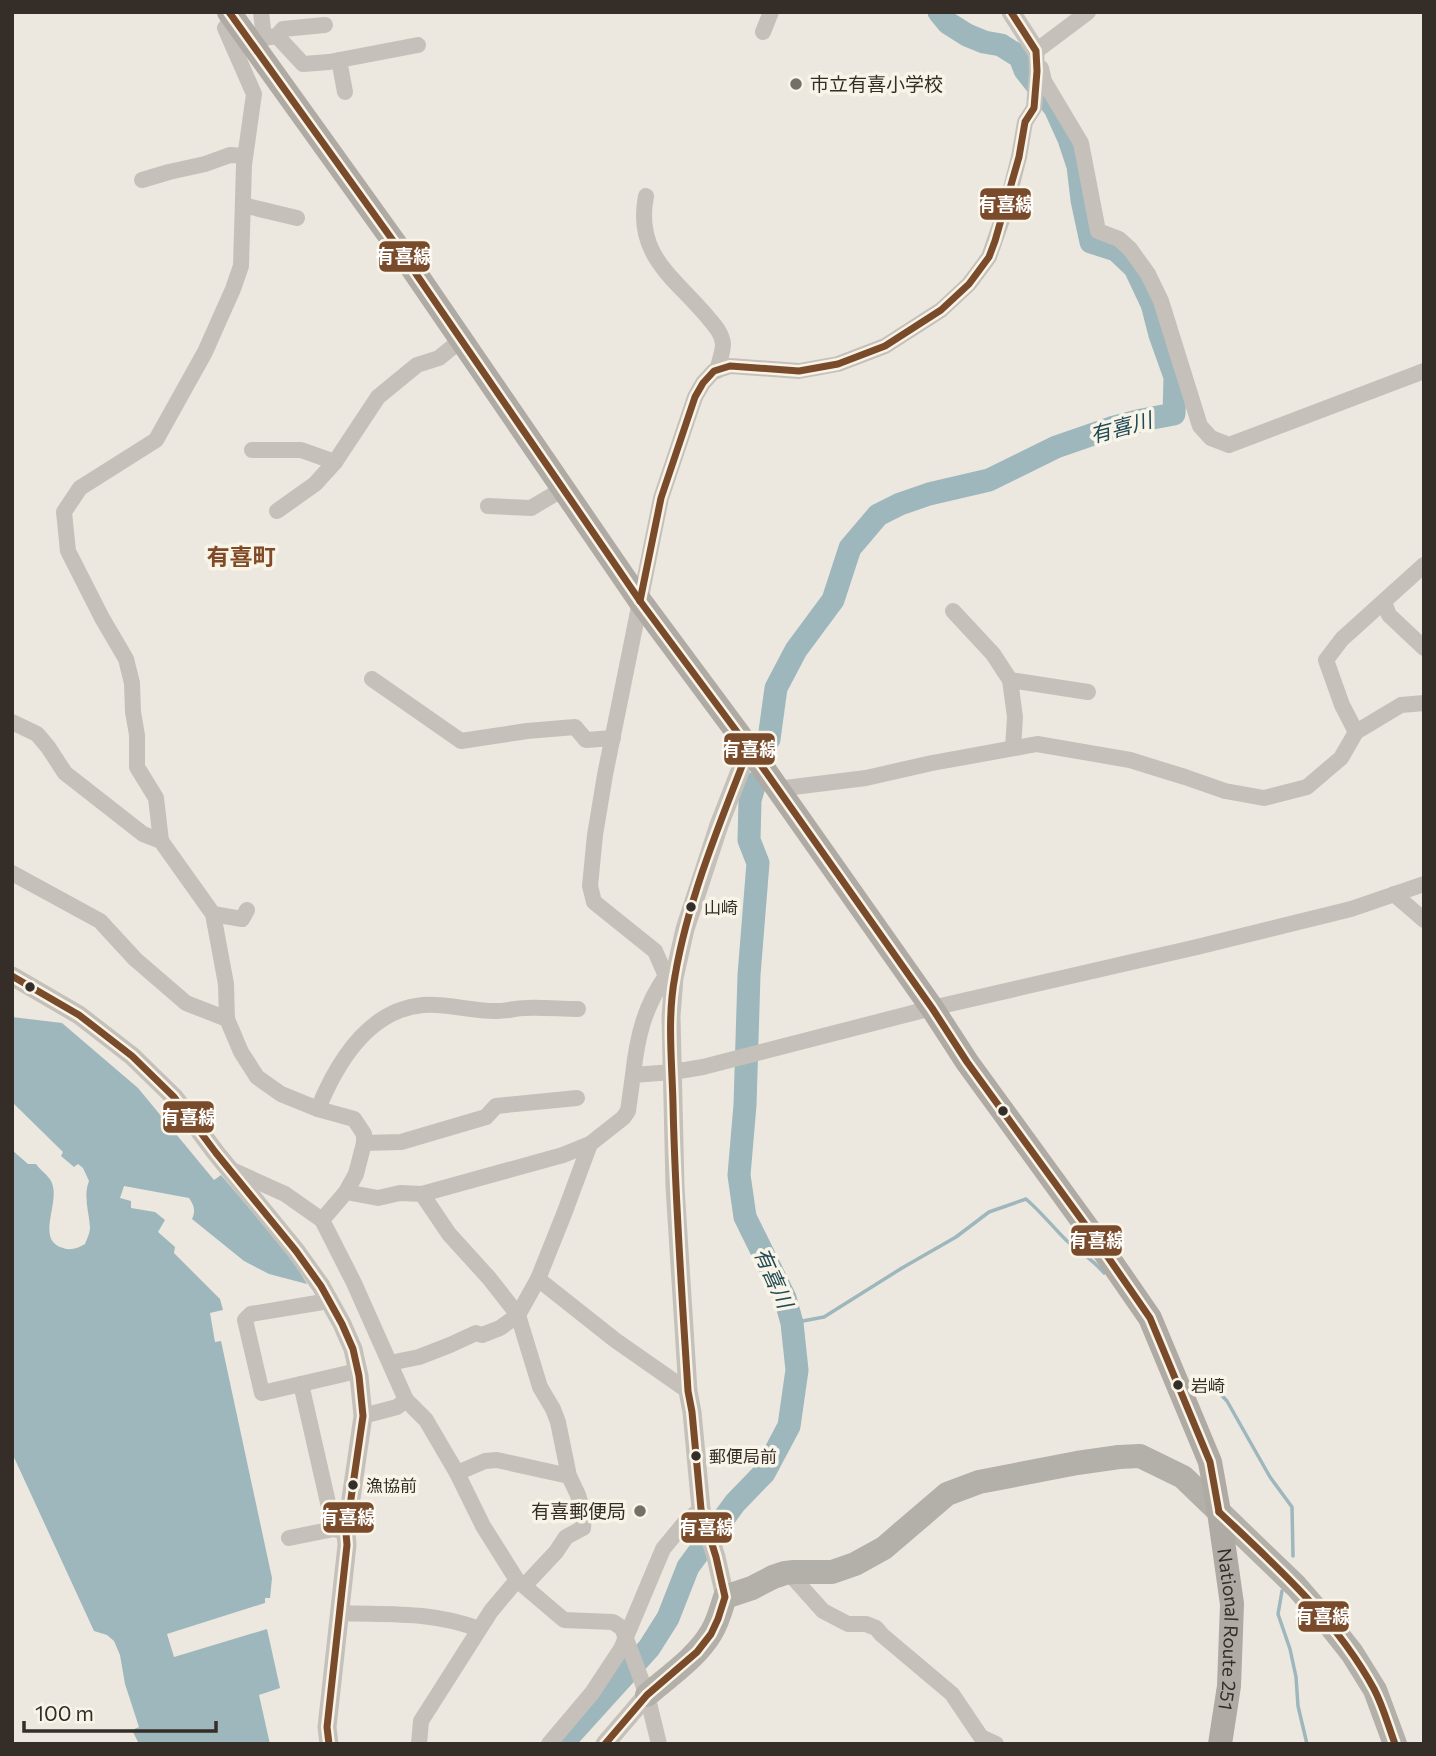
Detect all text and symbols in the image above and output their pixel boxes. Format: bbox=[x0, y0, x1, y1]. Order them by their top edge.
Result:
place label: 市立有喜小学校 bbox=[810, 72, 943, 95]
marker: 市立有喜小学校 bbox=[788, 76, 804, 92]
line badge: 有喜線 bbox=[979, 187, 1032, 221]
text: 有喜線 bbox=[977, 192, 1035, 215]
line badge: 有喜線 bbox=[378, 240, 431, 273]
text: 有喜線 bbox=[375, 244, 433, 267]
water label: 有喜川 bbox=[1087, 406, 1156, 447]
district label: 有喜町 bbox=[207, 542, 276, 570]
line badge: 有喜線 bbox=[723, 732, 776, 766]
text: 有喜線 bbox=[721, 737, 779, 760]
place label: 山崎 bbox=[704, 897, 738, 918]
marker: 山崎 bbox=[684, 900, 698, 914]
unlabelled marker bbox=[23, 980, 37, 994]
line badge: 有喜線 bbox=[162, 1100, 215, 1134]
unlabelled marker bbox=[996, 1104, 1010, 1118]
text: 有喜線 bbox=[160, 1105, 218, 1128]
line badge: 有喜線 bbox=[1070, 1224, 1123, 1257]
text: 有喜線 bbox=[1068, 1228, 1126, 1251]
water label: 有喜川 bbox=[750, 1244, 799, 1313]
place label: 岩崎 bbox=[1191, 1375, 1225, 1396]
marker: 岩崎 bbox=[1171, 1378, 1185, 1392]
place label: 郵便局前 bbox=[709, 1446, 777, 1467]
marker: 郵便局前 bbox=[689, 1449, 703, 1463]
place label: 漁協前 bbox=[366, 1475, 417, 1496]
marker: 漁協前 bbox=[346, 1478, 360, 1492]
place label: 有喜郵便局 bbox=[531, 1499, 626, 1522]
line badge: 有喜線 bbox=[322, 1501, 375, 1534]
marker: 有喜郵便局 bbox=[632, 1503, 648, 1519]
text: 有喜線 bbox=[319, 1505, 377, 1528]
line badge: 有喜線 bbox=[680, 1511, 733, 1544]
text: 有喜線 bbox=[678, 1515, 736, 1538]
street label: National Route 251 bbox=[1213, 1547, 1244, 1712]
line badge: 有喜線 bbox=[1297, 1600, 1350, 1633]
text: 有喜線 bbox=[1294, 1604, 1352, 1627]
scale bar bbox=[24, 1690, 217, 1734]
text: 100 m bbox=[35, 1700, 94, 1725]

